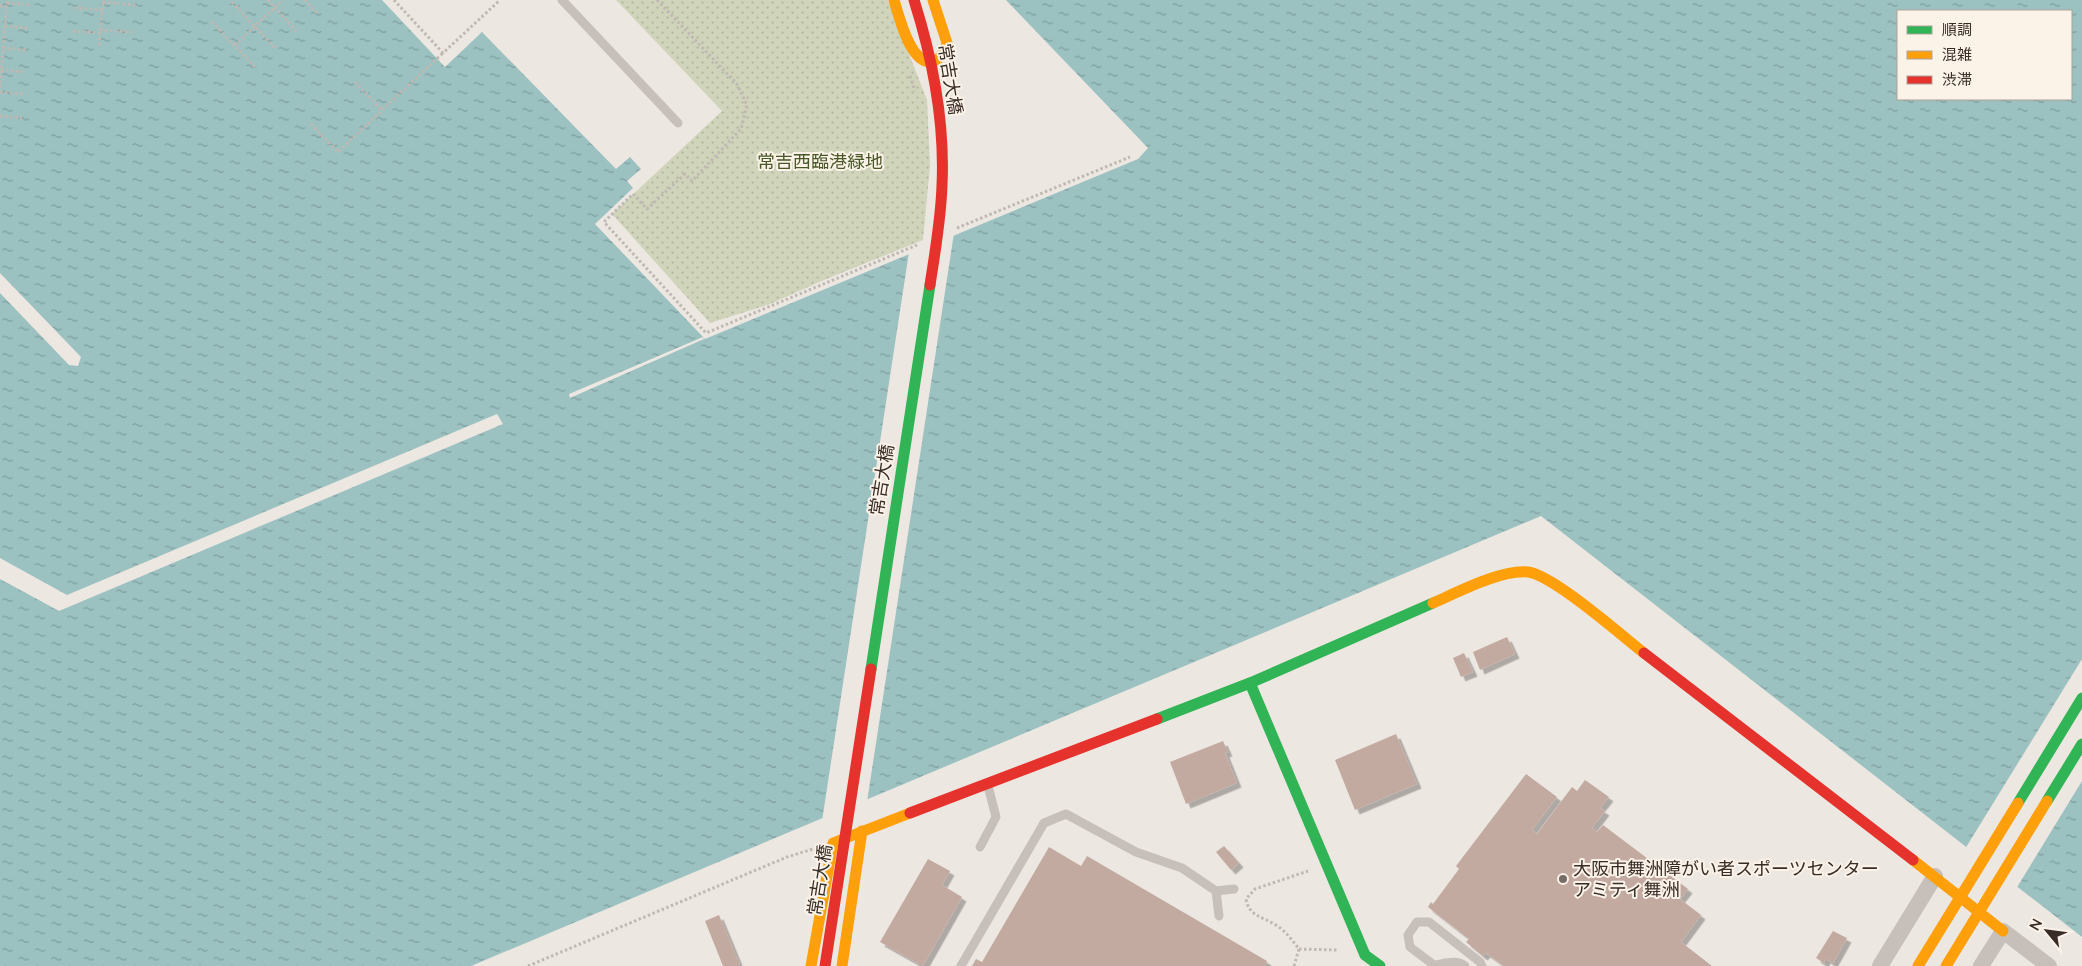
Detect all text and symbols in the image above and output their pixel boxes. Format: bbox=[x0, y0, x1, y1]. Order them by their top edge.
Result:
legend bbox=[1897, 10, 2072, 100]
text: 順調 bbox=[1942, 20, 1972, 38]
street label: 常吉大橋 bbox=[934, 42, 967, 116]
text: 混雑 bbox=[1942, 45, 1972, 63]
text: 渋滞 bbox=[1942, 70, 1972, 88]
park label: 常吉西臨港緑地 bbox=[757, 150, 883, 172]
street label: 常吉大橋 bbox=[865, 443, 898, 517]
street label: 常吉大橋 bbox=[803, 843, 836, 917]
place label: 大阪市舞洲障がい者スポーツセンター アミティ舞洲 bbox=[1573, 857, 1879, 900]
marker: 大阪市舞洲障がい者スポーツセンター アミティ舞洲 bbox=[1557, 873, 1569, 885]
north arrow bbox=[2022, 906, 2072, 956]
text: N bbox=[2025, 916, 2045, 933]

